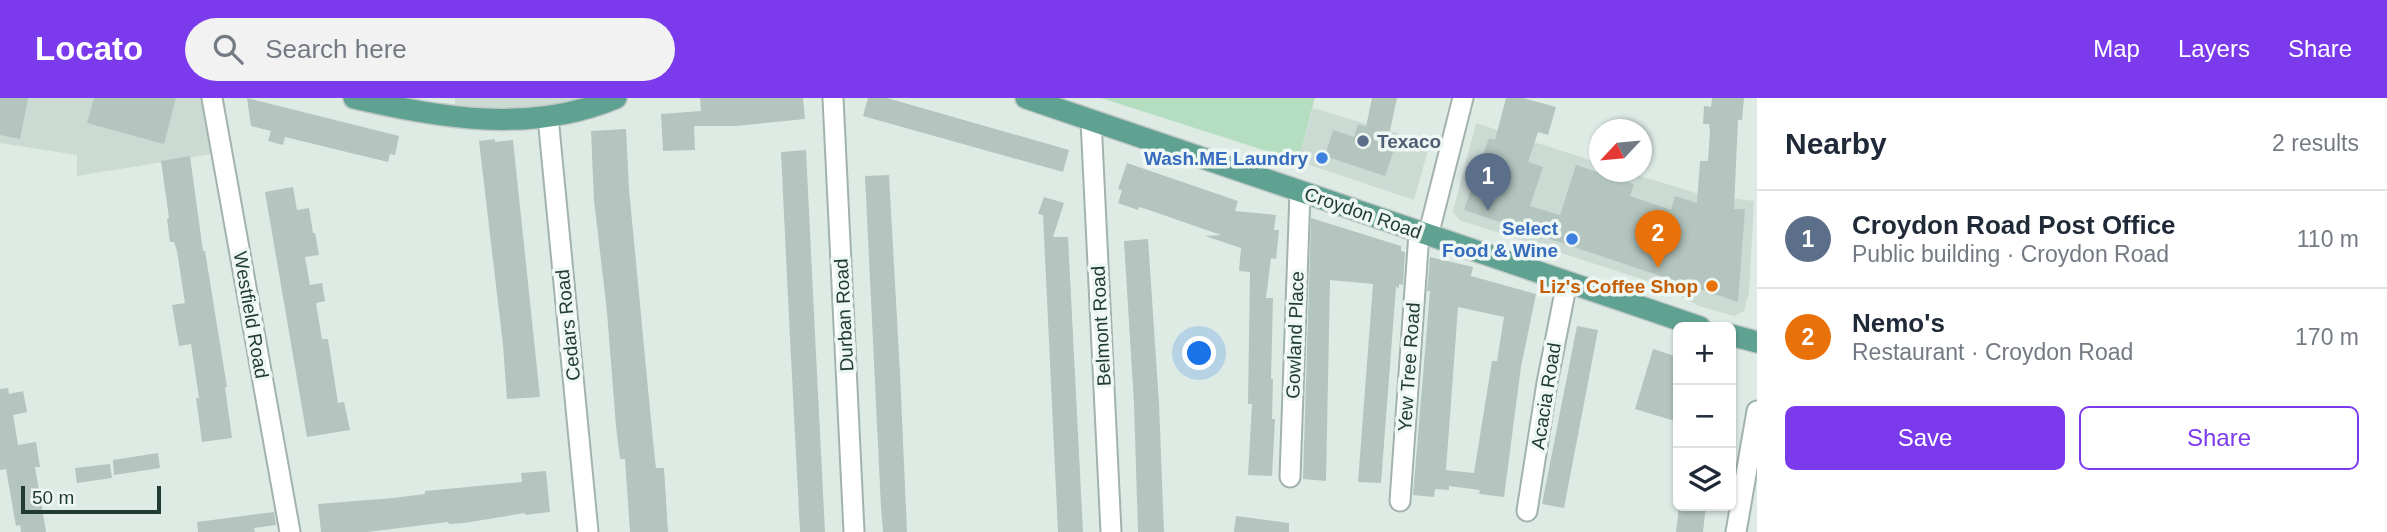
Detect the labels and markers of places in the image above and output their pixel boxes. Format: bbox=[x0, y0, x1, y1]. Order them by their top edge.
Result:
place label: Texaco bbox=[1377, 131, 1441, 152]
marker: Texaco bbox=[1355, 133, 1371, 149]
place label: Wash.ME Laundry bbox=[1144, 148, 1308, 169]
marker: Wash.ME Laundry bbox=[1314, 150, 1330, 166]
pin: 1 bbox=[1465, 153, 1511, 211]
pin: 2 bbox=[1635, 210, 1681, 268]
place label: Select Food & Wine bbox=[1442, 218, 1559, 261]
marker: Select Food & Wine bbox=[1564, 231, 1580, 247]
place label: Liz's Coffee Shop bbox=[1539, 276, 1698, 297]
marker: Liz's Coffee Shop bbox=[1704, 278, 1720, 294]

